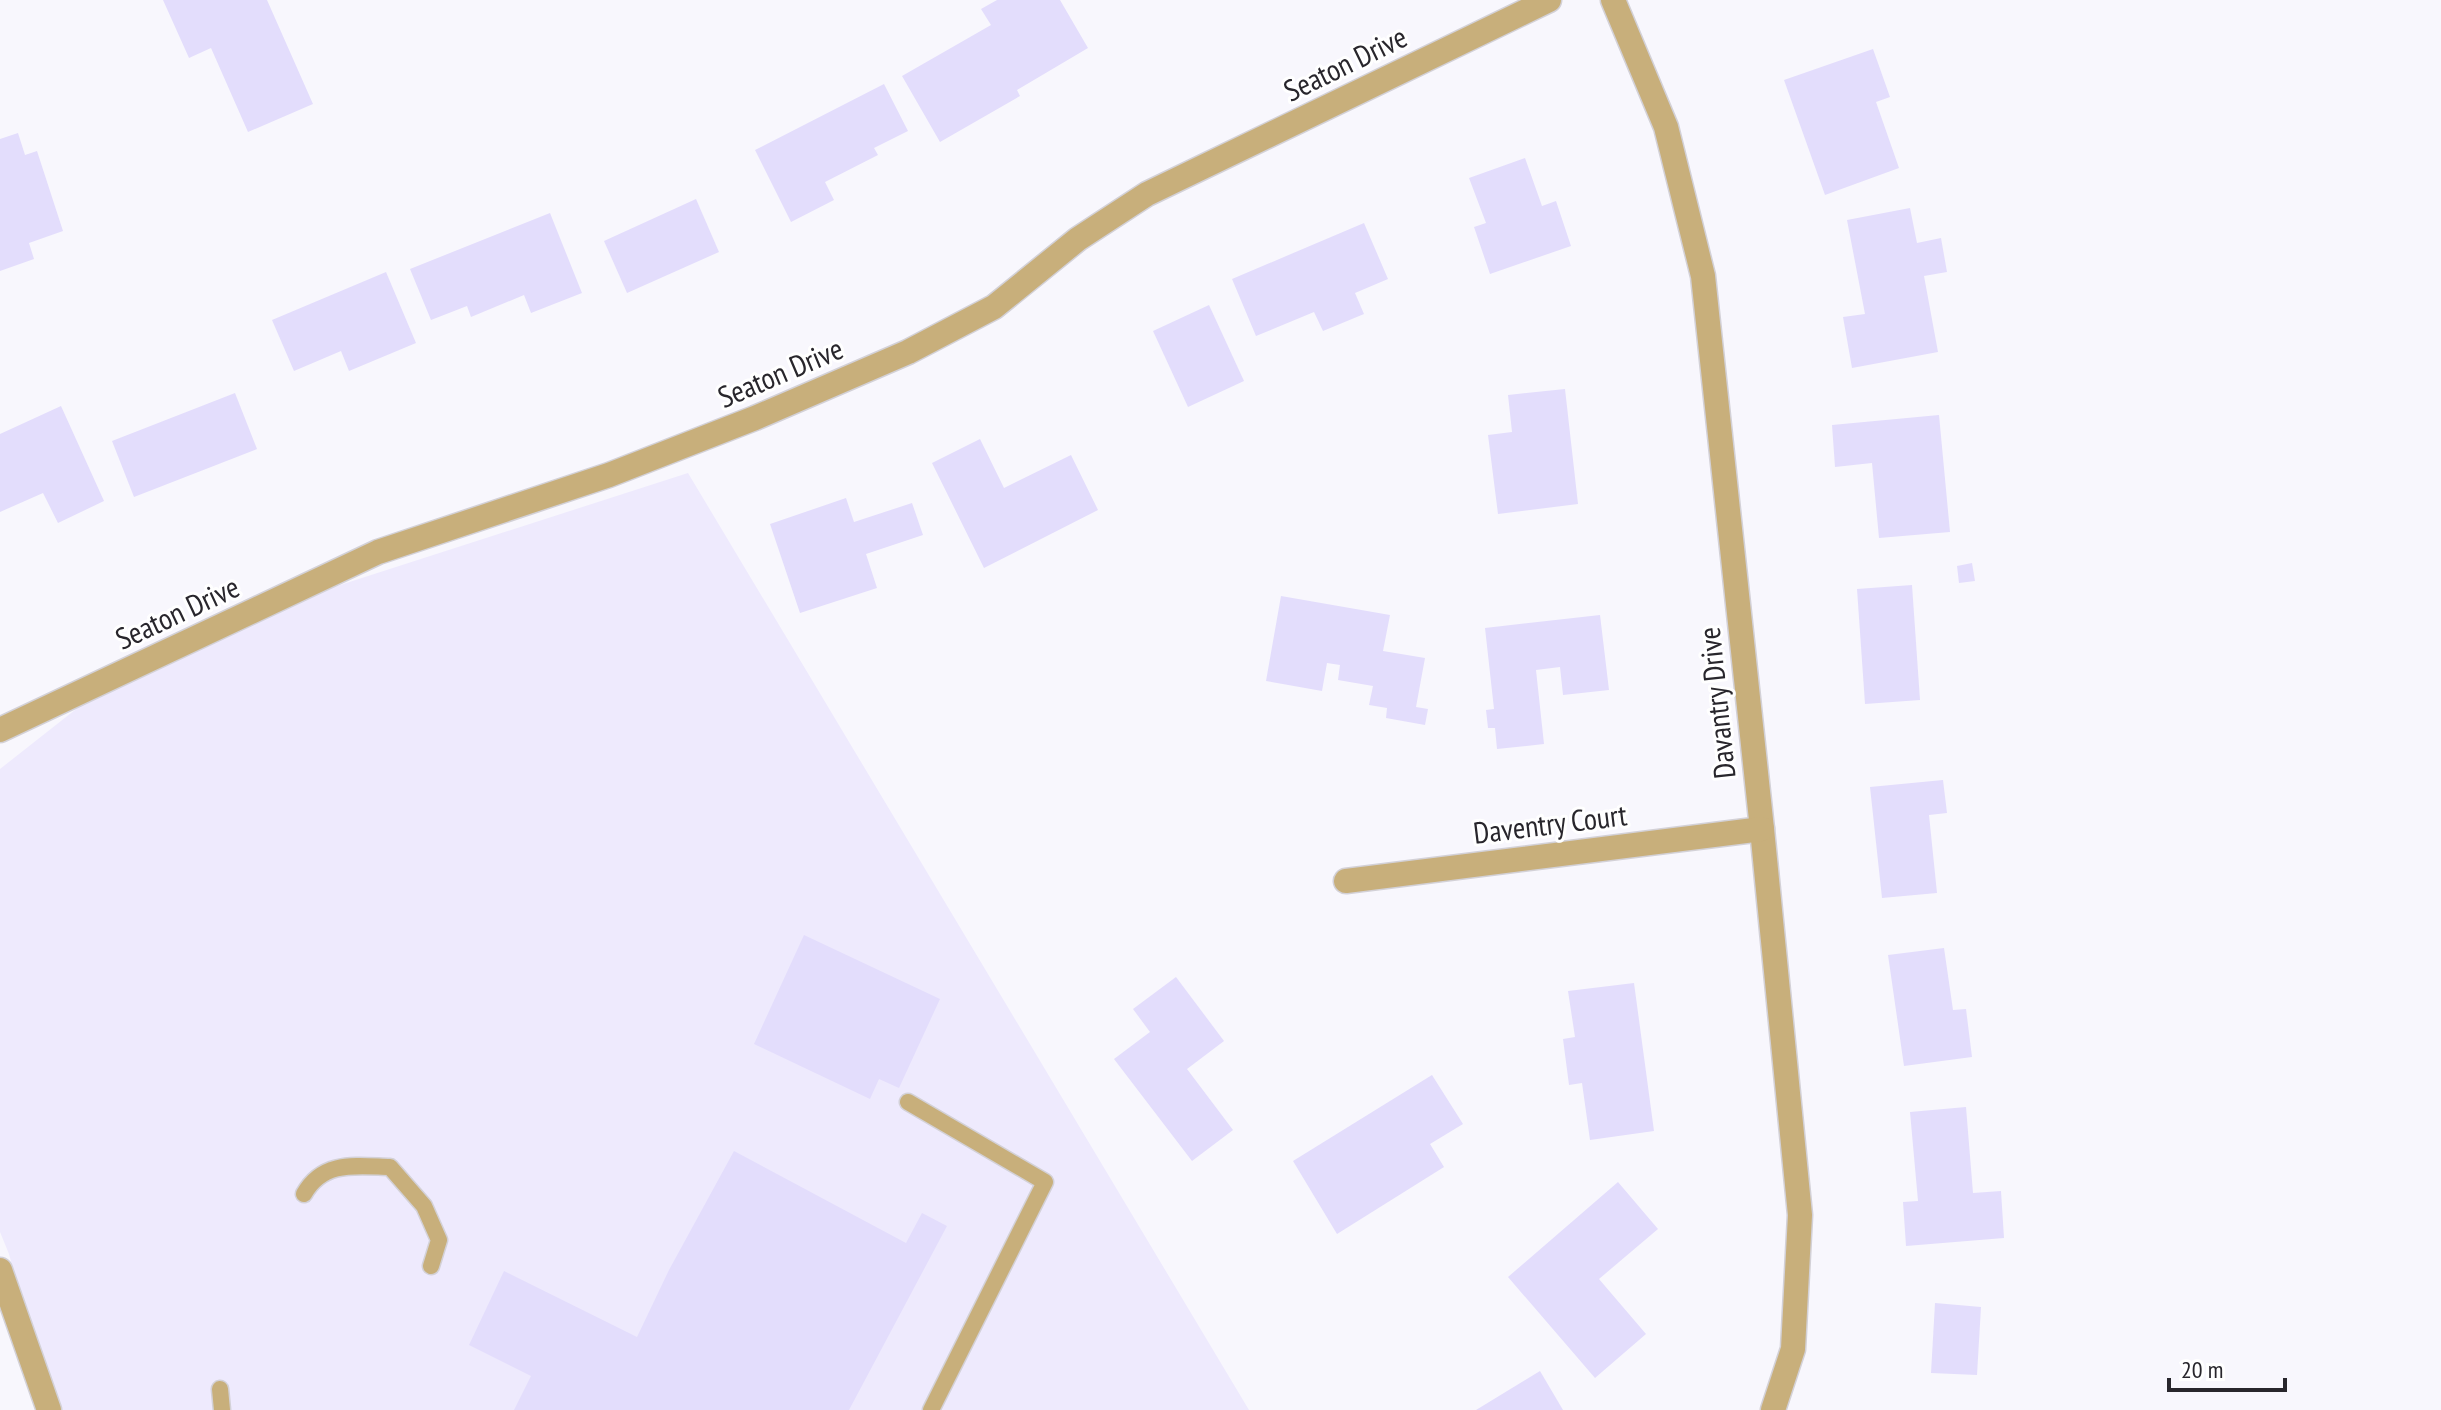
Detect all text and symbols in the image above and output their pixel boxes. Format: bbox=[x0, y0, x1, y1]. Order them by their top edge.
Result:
street label: Seaton Drive bbox=[1277, 16, 1413, 110]
street label: Seaton Drive bbox=[712, 328, 848, 416]
street label: Seaton Drive bbox=[109, 566, 245, 658]
street label: Davantry Drive bbox=[1689, 625, 1743, 781]
street label: Daventry Court bbox=[1471, 794, 1630, 852]
scale bar bbox=[2169, 1342, 2285, 1392]
text: 20 m bbox=[2181, 1354, 2223, 1385]

